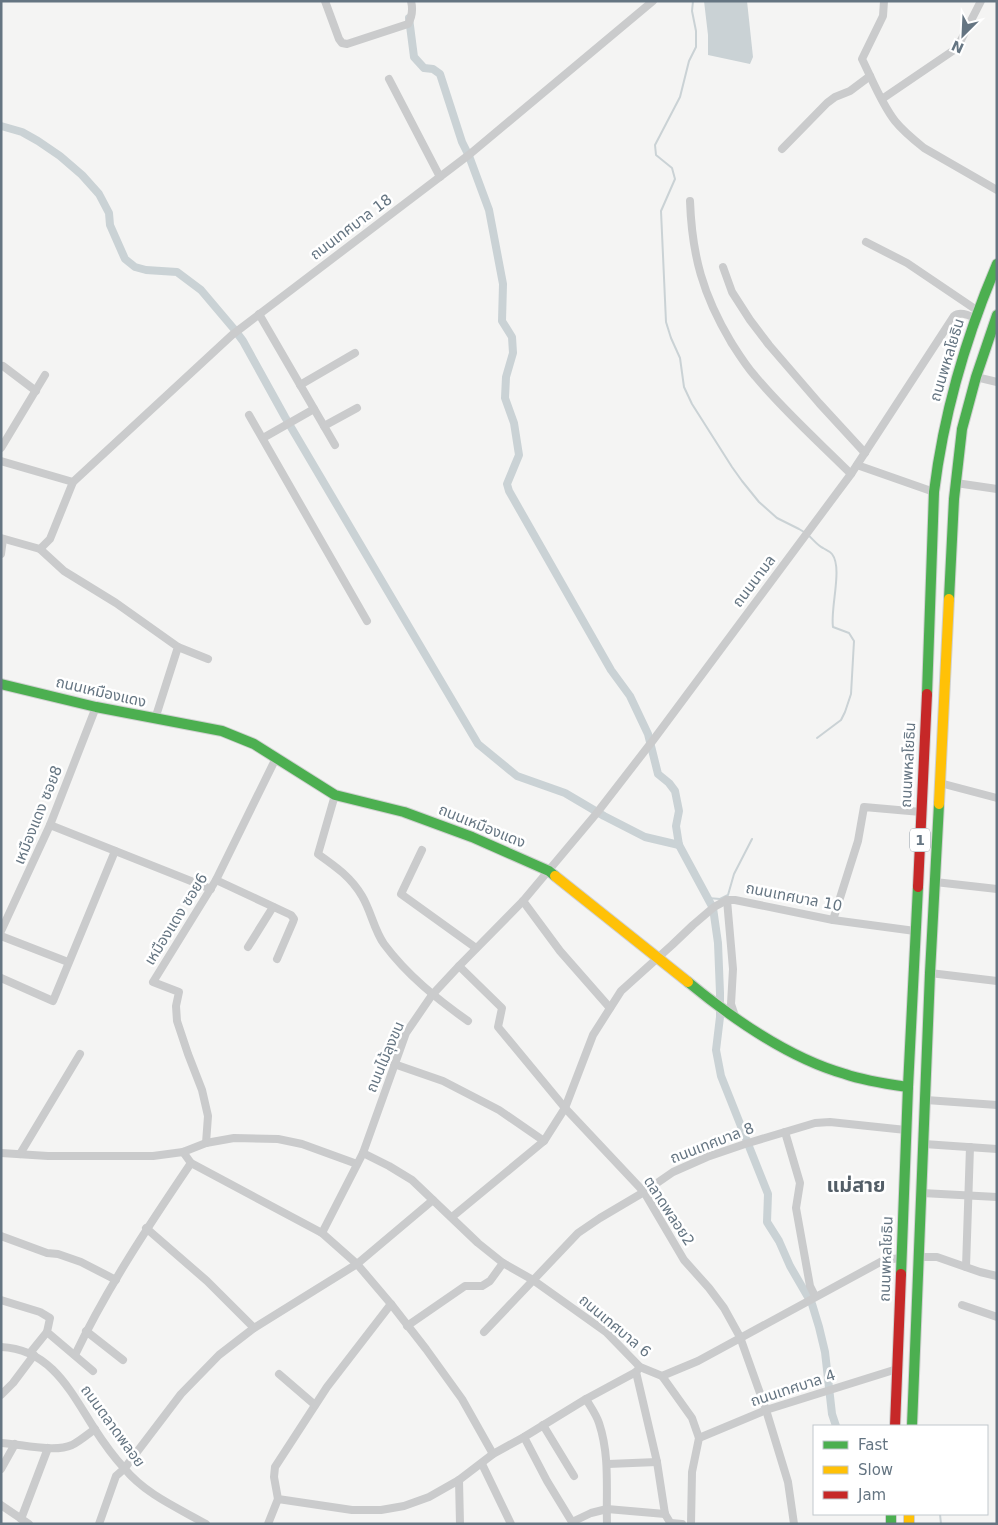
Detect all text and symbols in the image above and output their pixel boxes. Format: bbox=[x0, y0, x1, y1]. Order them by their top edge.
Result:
north arrow bbox=[938, 10, 988, 60]
text: N bbox=[949, 37, 966, 57]
street label: ถนนเทศบาล 18 bbox=[306, 190, 396, 264]
street label: ถนนพหลโยธิน bbox=[926, 316, 968, 404]
street label: ถนนนามล bbox=[729, 551, 779, 611]
street label: ถนนเหมืองแดง bbox=[54, 673, 148, 711]
street label: ถนนพหลโยธิน bbox=[897, 722, 919, 808]
street label: เหมืองแดง ซอย8 bbox=[10, 763, 66, 867]
street label: ถนนเหมืองแดง bbox=[436, 800, 528, 852]
road number: 1 bbox=[910, 828, 930, 852]
street label: เหมืองแดง ซอย6 bbox=[141, 870, 211, 968]
street label: ถนนเทศบาล 10 bbox=[744, 879, 844, 915]
street label: ถนนไม้ลุงขน bbox=[362, 1019, 408, 1095]
street label: ถนนเทศบาล 8 bbox=[667, 1119, 757, 1167]
street label: ตลาดพลอย2 bbox=[640, 1173, 698, 1249]
district label: แม่สาย bbox=[827, 1173, 885, 1197]
street label: ถนนพหลโยธิน bbox=[876, 1216, 896, 1302]
street label: ถนนเทศบาล 6 bbox=[575, 1291, 655, 1361]
street label: ถนนเทศบาล 4 bbox=[748, 1366, 838, 1410]
street label: ถนนตลาดพลอย bbox=[77, 1381, 149, 1471]
legend bbox=[813, 1425, 988, 1515]
text: Fast bbox=[858, 1436, 888, 1454]
text: Slow bbox=[858, 1461, 893, 1479]
text: Jam bbox=[857, 1486, 886, 1504]

